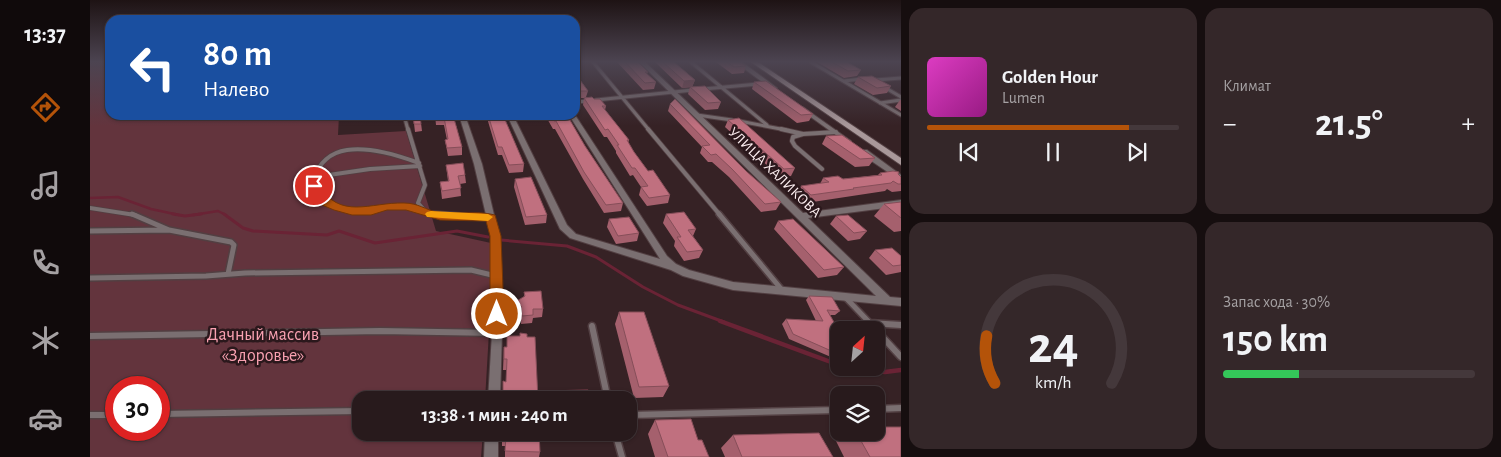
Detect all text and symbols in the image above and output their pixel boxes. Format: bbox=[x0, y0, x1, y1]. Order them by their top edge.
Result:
text: 13:37 bbox=[24, 23, 66, 45]
icon: left bbox=[120, 35, 185, 100]
text: 80 m bbox=[203, 37, 272, 72]
text: Golden Hour bbox=[1002, 68, 1098, 87]
text: Налево bbox=[203, 78, 269, 100]
text: Климат bbox=[1223, 78, 1271, 94]
icon: directions bbox=[28, 90, 63, 125]
text: Lumen bbox=[1002, 90, 1045, 106]
text: 21.5° bbox=[1315, 105, 1383, 143]
text: − bbox=[1223, 110, 1236, 138]
text: + bbox=[1462, 110, 1475, 138]
street label: УЛИЦА ХАЛИКОВА bbox=[725, 124, 824, 220]
icon: previous bbox=[955, 138, 983, 166]
icon: pause bbox=[1039, 138, 1067, 166]
icon: next bbox=[1123, 138, 1151, 166]
pin bbox=[293, 165, 335, 207]
icon: music bbox=[28, 168, 63, 203]
icon: arrive bbox=[300, 172, 328, 200]
icon: phone bbox=[28, 245, 63, 280]
position arrow bbox=[470, 287, 522, 339]
text: Запас хода · 30% bbox=[1223, 294, 1330, 310]
text: 24 bbox=[1028, 320, 1078, 372]
north arrow bbox=[830, 321, 885, 376]
map controls bbox=[830, 321, 885, 441]
text: 150 km bbox=[1223, 321, 1328, 359]
icon: climate bbox=[28, 323, 63, 358]
park label: Дачный массив «Здоровье» bbox=[207, 326, 319, 365]
text: km/h bbox=[1035, 374, 1071, 392]
speed limit sign: 30 bbox=[105, 376, 170, 441]
button: layers bbox=[830, 386, 885, 441]
icon: car bbox=[28, 401, 63, 436]
text: 13:38 · 1 мин · 240 m bbox=[421, 406, 568, 425]

